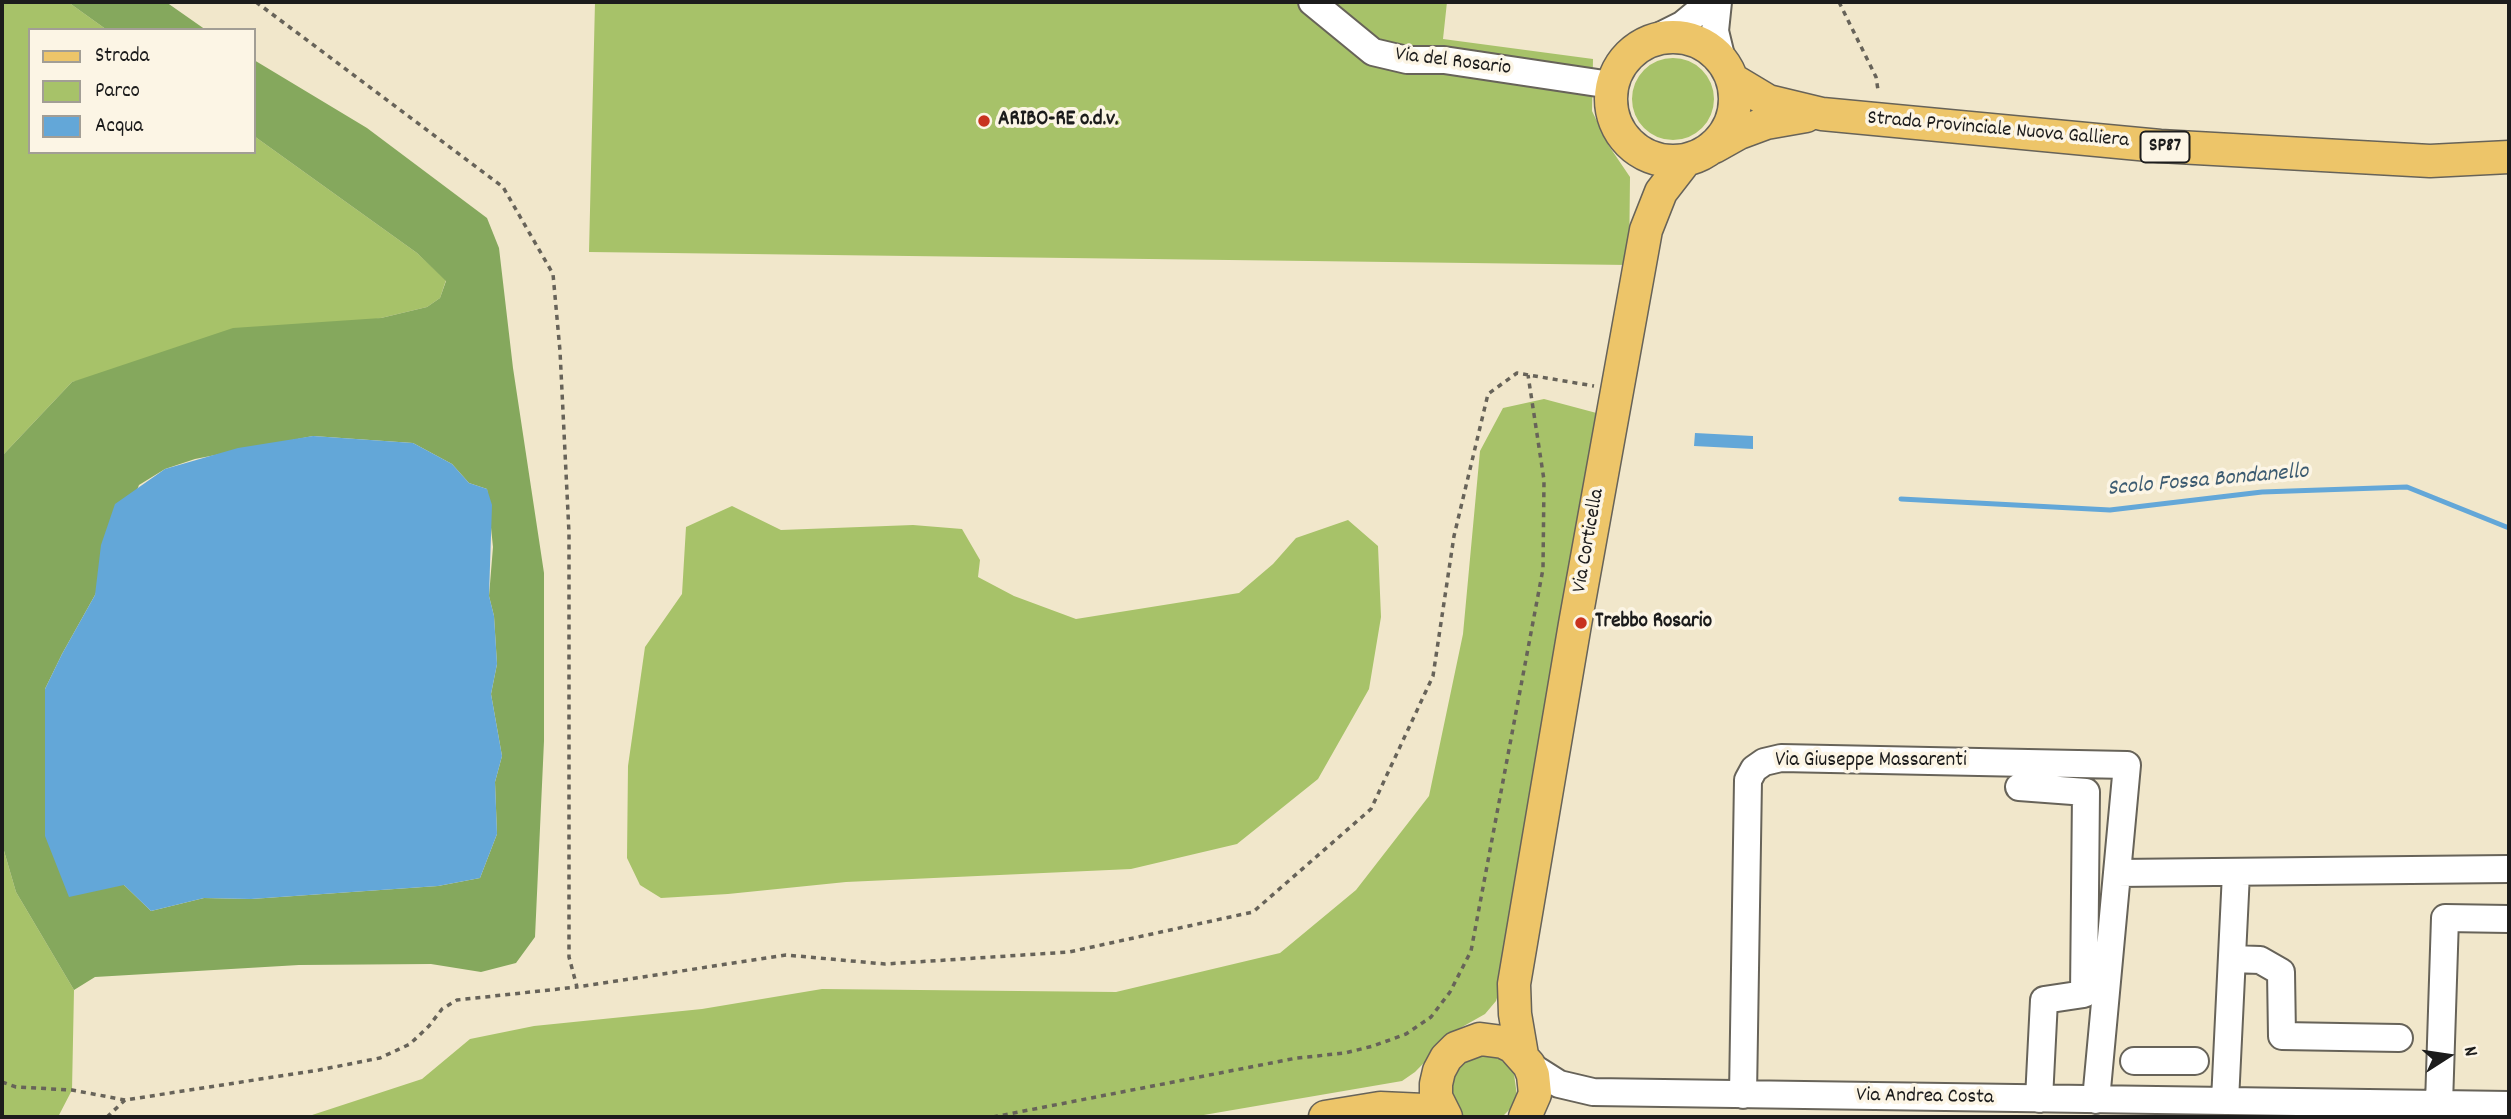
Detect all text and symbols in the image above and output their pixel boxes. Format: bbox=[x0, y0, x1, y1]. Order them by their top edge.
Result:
legend bbox=[28, 28, 256, 154]
text: Strada bbox=[95, 42, 149, 72]
street label: Via del Rosario bbox=[1394, 43, 1512, 83]
text: Parco bbox=[95, 77, 140, 107]
street label: Strada Provinciale Nuova Galliera bbox=[1866, 107, 2130, 155]
place label: ARIBO-RE o.d.v. bbox=[998, 108, 1118, 134]
text: Acqua bbox=[95, 112, 143, 142]
marker: ARIBO-RE o.d.v. bbox=[976, 113, 992, 129]
road number: SP87 bbox=[2140, 132, 2190, 162]
water label: Scolo Fossa Bondanello bbox=[2106, 459, 2310, 505]
street label: Via Corticella bbox=[1568, 487, 1612, 595]
place label: Trebbo Rosario bbox=[1595, 610, 1712, 636]
marker: Trebbo Rosario bbox=[1573, 615, 1589, 631]
street label: Via Giuseppe Massarenti bbox=[1775, 749, 1967, 775]
north arrow bbox=[2413, 1021, 2483, 1091]
text: N bbox=[2455, 1044, 2483, 1059]
street label: Via Andrea Costa bbox=[1856, 1084, 1994, 1112]

